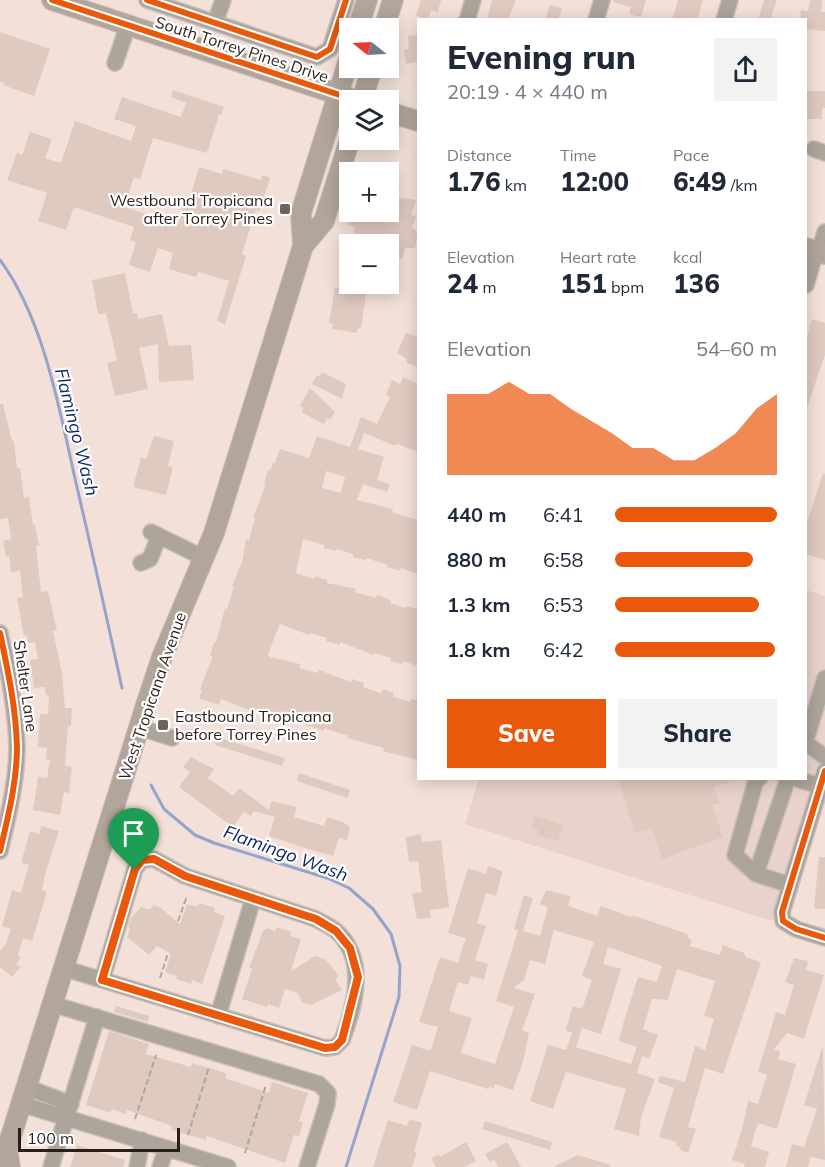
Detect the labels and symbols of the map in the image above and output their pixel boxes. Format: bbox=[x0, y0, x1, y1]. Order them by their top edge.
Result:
street label: South Torrey Pines Drive bbox=[153, 12, 331, 86]
north arrow bbox=[339, 18, 399, 78]
place label: Westbound Tropicana after Torrey Pines bbox=[110, 190, 273, 228]
marker: Westbound Tropicana after Torrey Pines bbox=[278, 202, 292, 216]
water label: Flamingo Wash bbox=[50, 366, 104, 498]
street label: West Tropicana Avenue bbox=[114, 609, 190, 783]
street label: Shelter Lane bbox=[10, 639, 42, 733]
place label: Eastbound Tropicana before Torrey Pines bbox=[175, 706, 332, 744]
marker: Eastbound Tropicana before Torrey Pines bbox=[156, 718, 170, 732]
pin bbox=[108, 808, 159, 870]
water label: Flamingo Wash bbox=[221, 820, 351, 886]
scale bar bbox=[18, 1125, 180, 1152]

